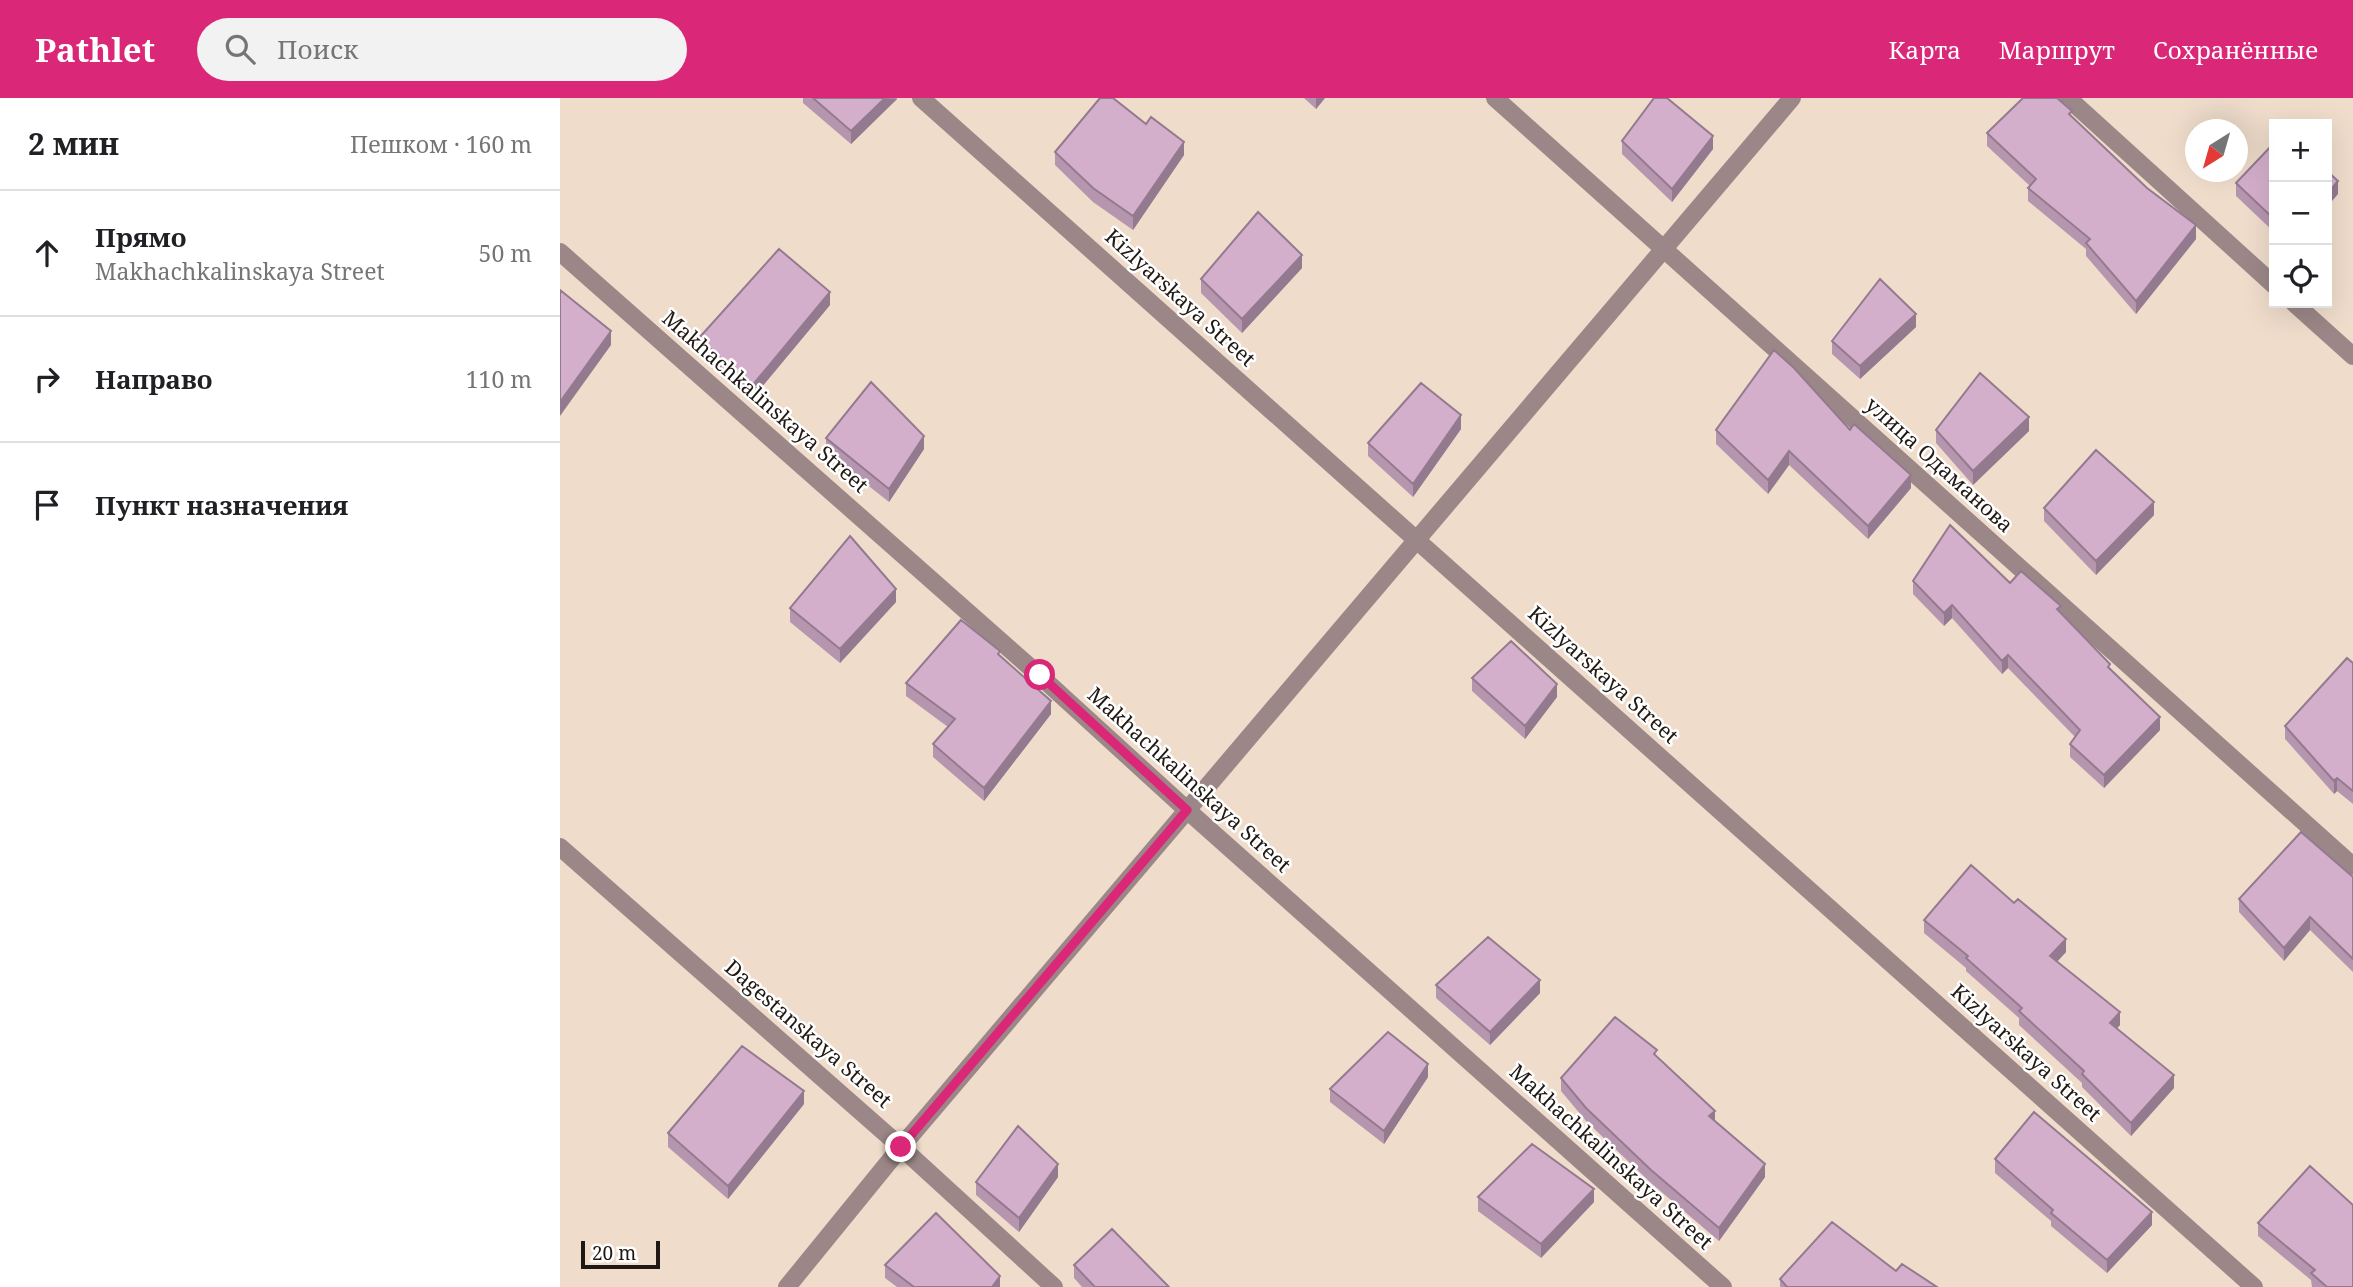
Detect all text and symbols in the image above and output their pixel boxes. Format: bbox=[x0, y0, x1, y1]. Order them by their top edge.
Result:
search box bbox=[197, 18, 687, 81]
text: Pathlet bbox=[35, 27, 155, 72]
icon: search bbox=[221, 30, 259, 68]
text: Поиск bbox=[277, 31, 358, 67]
text: Карта bbox=[1889, 33, 1961, 66]
text: Маршрут bbox=[1999, 33, 2115, 66]
text: Сохранённые bbox=[2153, 33, 2318, 66]
north arrow bbox=[2185, 119, 2248, 182]
map controls bbox=[2269, 119, 2332, 308]
button: + bbox=[2269, 119, 2332, 182]
text: 2 мин bbox=[28, 123, 119, 164]
text: Пешком · 160 m bbox=[350, 128, 532, 160]
button: − bbox=[2269, 182, 2332, 245]
text: Прямо bbox=[95, 219, 186, 255]
street label: Kizlyarskaya Street bbox=[1100, 222, 1262, 372]
icon: ahead bbox=[28, 234, 66, 272]
text: 50 m bbox=[479, 237, 532, 269]
button: locate bbox=[2269, 245, 2332, 308]
text: Makhachkalinskaya Street bbox=[95, 255, 385, 287]
street label: Makhachkalinskaya Street bbox=[657, 304, 875, 499]
icon: right bbox=[28, 360, 66, 398]
text: Направо bbox=[95, 361, 213, 397]
text: 110 m bbox=[466, 363, 532, 395]
street label: улица Одаманова bbox=[1860, 390, 2020, 538]
icon: arrive bbox=[28, 486, 66, 524]
text: Пункт назначения bbox=[95, 487, 348, 523]
street label: Kizlyarskaya Street bbox=[1523, 599, 1685, 749]
route start bbox=[1024, 659, 1055, 690]
street label: Makhachkalinskaya Street bbox=[1082, 680, 1297, 878]
street label: Dagestanskaya Street bbox=[719, 953, 898, 1114]
street label: Kizlyarskaya Street bbox=[1946, 977, 2108, 1127]
street label: Makhachkalinskaya Street bbox=[1504, 1057, 1719, 1255]
route end bbox=[885, 1131, 916, 1162]
scale bar bbox=[581, 1238, 660, 1270]
text: 20 m bbox=[592, 1240, 636, 1266]

